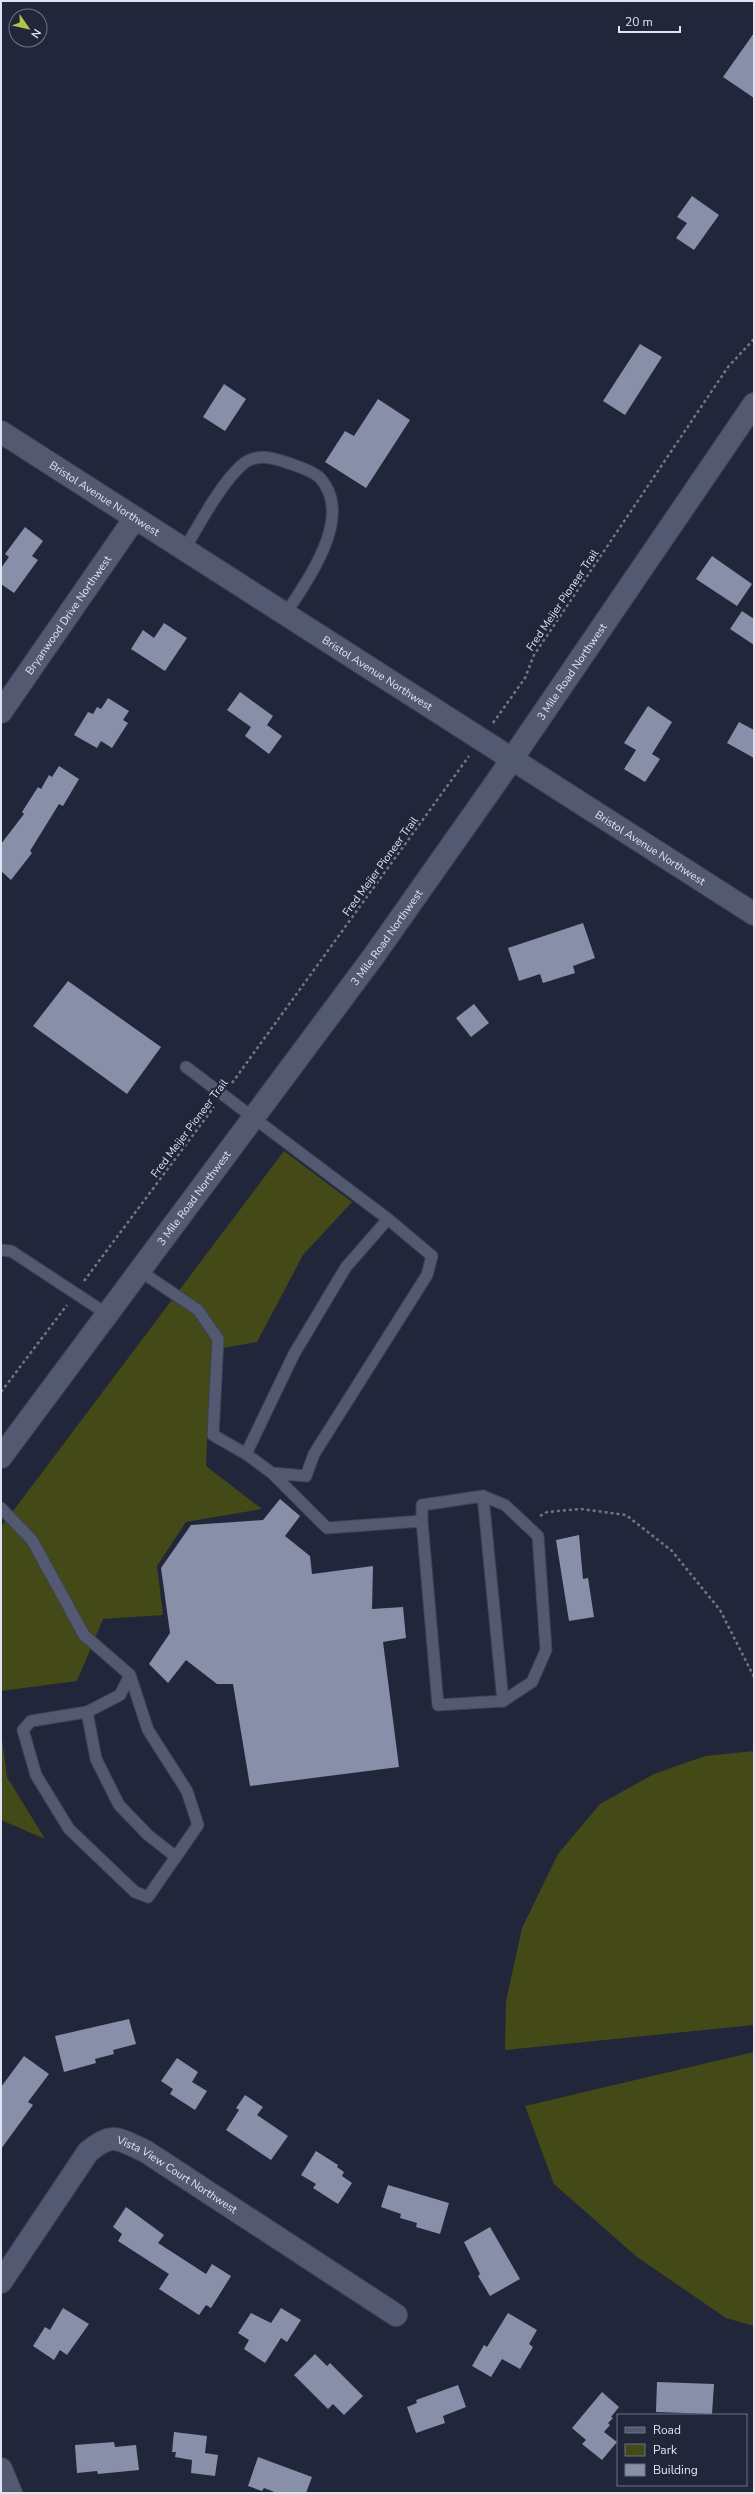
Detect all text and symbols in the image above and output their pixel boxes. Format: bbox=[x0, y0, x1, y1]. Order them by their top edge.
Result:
north arrow bbox=[8, 8, 48, 48]
scale bar bbox=[619, 8, 680, 34]
text: 20 m bbox=[625, 14, 653, 30]
text: N bbox=[27, 26, 44, 41]
street label: Bristol Avenue Northwest bbox=[46, 458, 162, 540]
street label: Fred Meijer Pioneer Trail bbox=[523, 546, 602, 654]
street label: Bryanwood Drive Northwest bbox=[22, 553, 115, 678]
street label: 3 Mile Road Northwest bbox=[534, 620, 611, 723]
street label: Bristol Avenue Northwest bbox=[319, 633, 435, 714]
street label: Bristol Avenue Northwest bbox=[592, 807, 708, 889]
street label: Fred Meijer Pioneer Trail bbox=[339, 813, 422, 919]
street label: 3 Mile Road Northwest bbox=[347, 887, 426, 989]
street label: Fred Meijer Pioneer Trail bbox=[147, 1075, 232, 1181]
street label: 3 Mile Road Northwest bbox=[154, 1148, 234, 1249]
street label: Vista View Court Northwest bbox=[114, 2132, 240, 2217]
legend bbox=[617, 2414, 747, 2486]
text: Road bbox=[653, 2422, 681, 2438]
text: Park bbox=[653, 2442, 678, 2458]
text: Building bbox=[653, 2462, 698, 2478]

